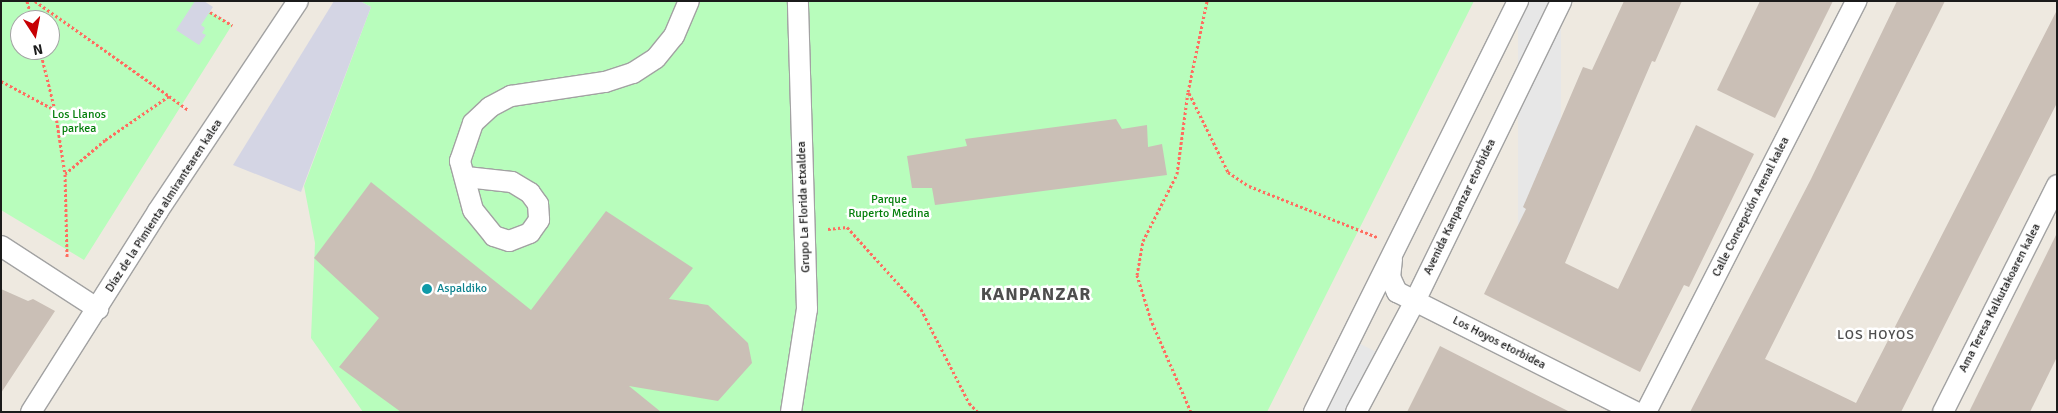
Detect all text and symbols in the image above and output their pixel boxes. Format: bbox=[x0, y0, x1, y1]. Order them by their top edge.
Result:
north arrow bbox=[10, 10, 60, 60]
text: N bbox=[31, 40, 44, 59]
park label: Los Llanos parkea bbox=[52, 108, 106, 136]
street label: Díaz de la Pimienta almirantearen kalea bbox=[103, 117, 225, 295]
street label: Calle Concepción Arenal kalea bbox=[1709, 135, 1793, 279]
street label: Avenida Kanpanzar etorbidea bbox=[1421, 137, 1499, 277]
street label: Grupo La Florida etxaldea bbox=[795, 141, 813, 273]
park label: Parque Ruperto Medina bbox=[848, 193, 930, 221]
street label: Ama Teresa Kalkutakoaren kalea bbox=[1956, 221, 2044, 375]
place label: Aspaldiko bbox=[437, 282, 487, 296]
marker: Aspaldiko bbox=[421, 283, 433, 295]
district label: KANPANZAR bbox=[980, 283, 1092, 305]
street label: Los Hoyos etorbidea bbox=[1450, 313, 1548, 373]
district label: LOS HOYOS bbox=[1836, 327, 1916, 343]

